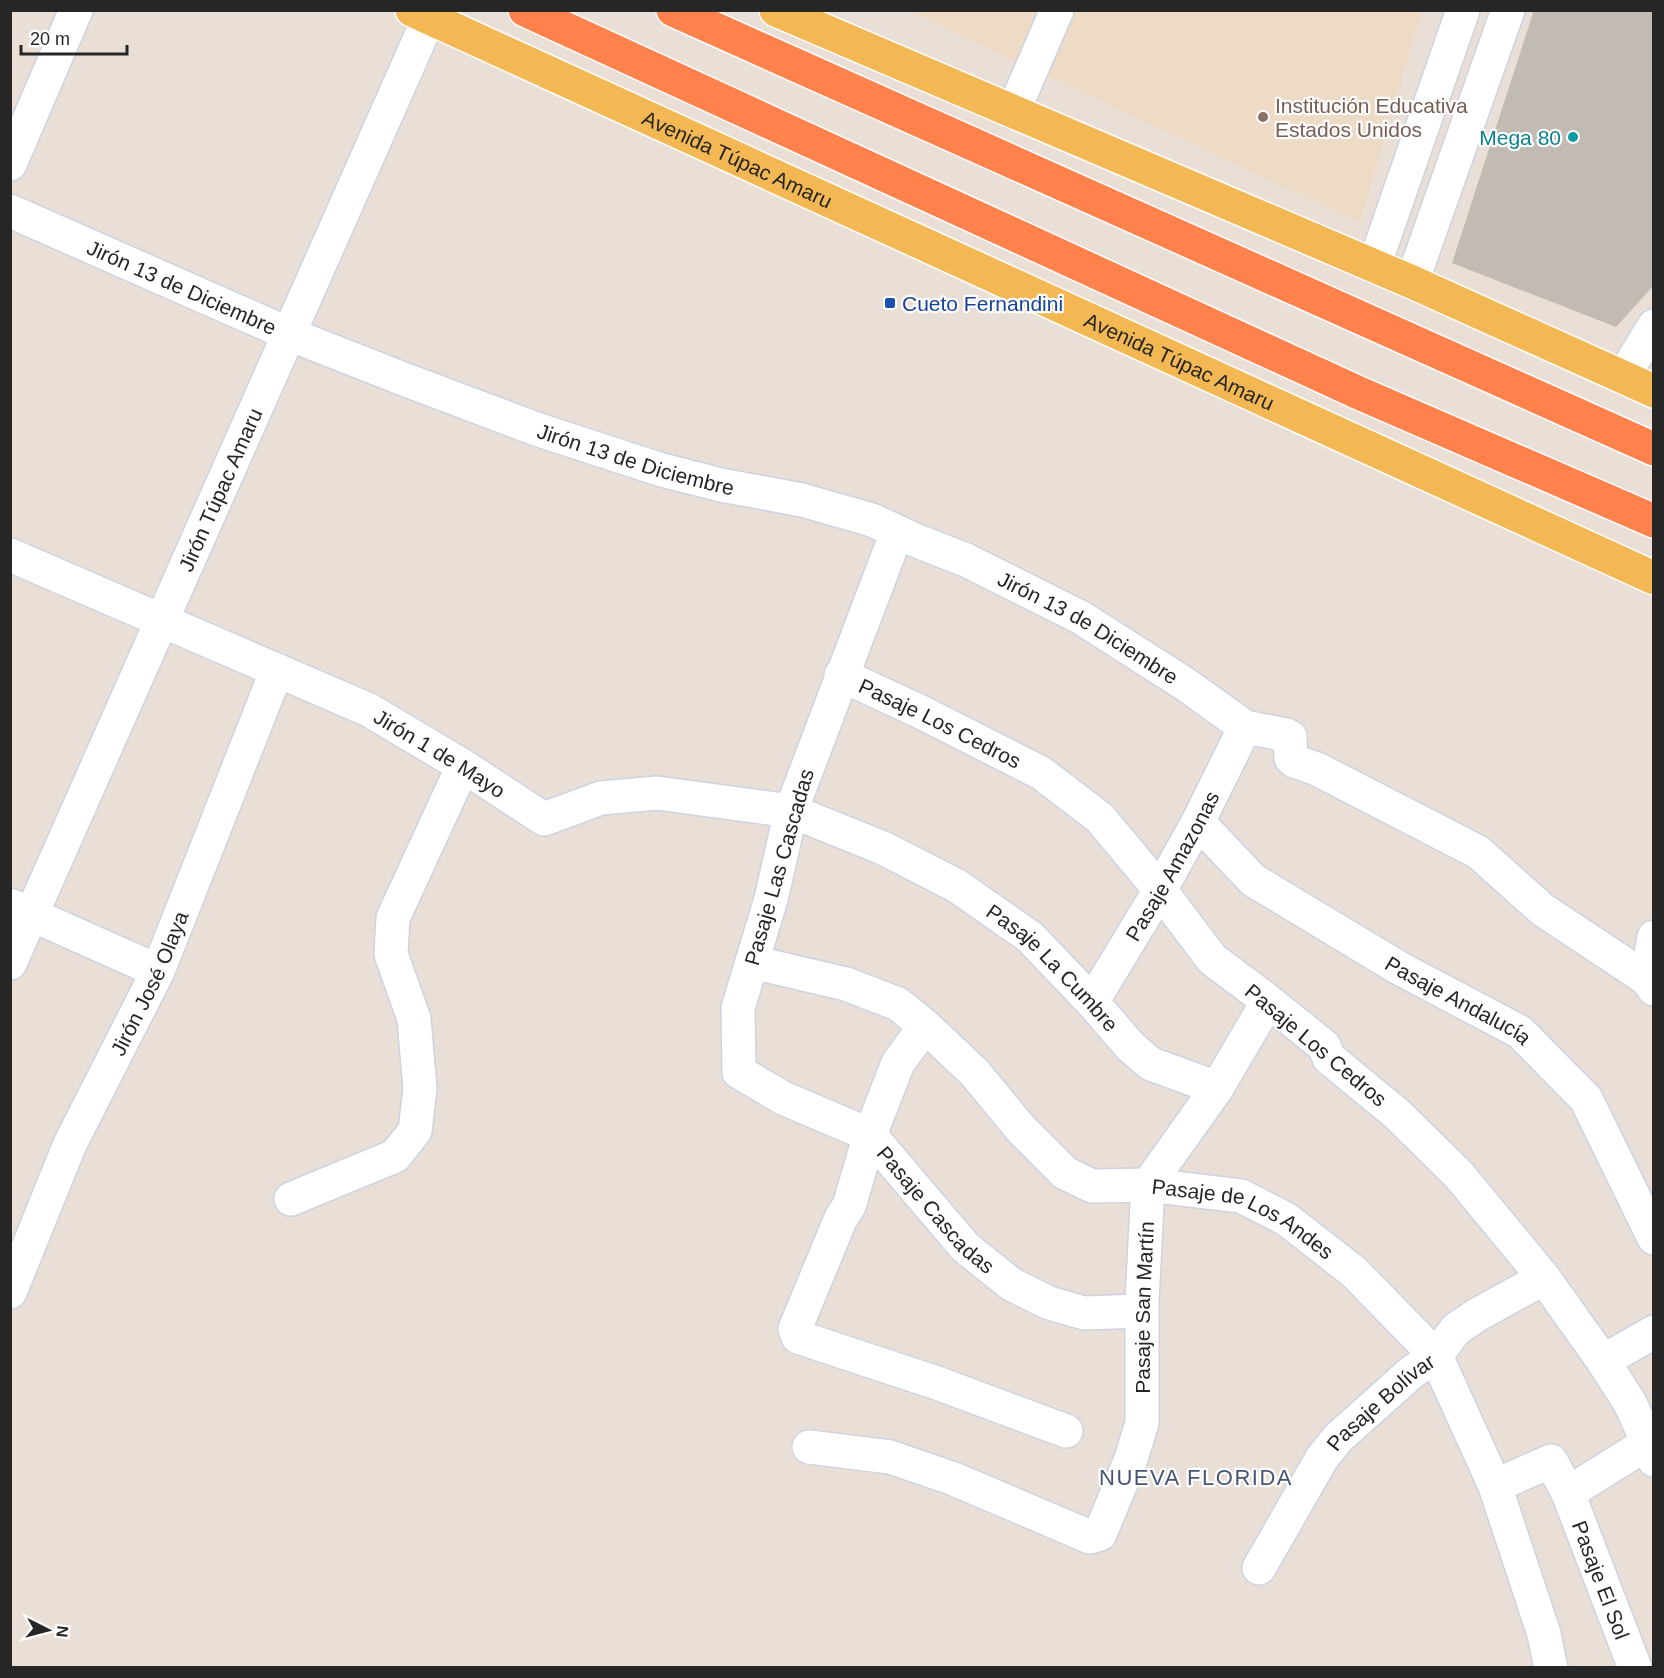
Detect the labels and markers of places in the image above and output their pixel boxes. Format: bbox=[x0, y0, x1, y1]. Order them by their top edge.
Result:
place label: Institución Educativa Estados Unidos bbox=[1275, 94, 1468, 141]
marker: Institución Educativa Estados Unidos bbox=[1256, 110, 1270, 124]
place label: Mega 80 bbox=[1479, 126, 1561, 149]
marker: Mega 80 bbox=[1566, 130, 1580, 144]
place label: Cueto Fernandini bbox=[902, 292, 1063, 315]
marker: Cueto Fernandini bbox=[883, 296, 897, 310]

